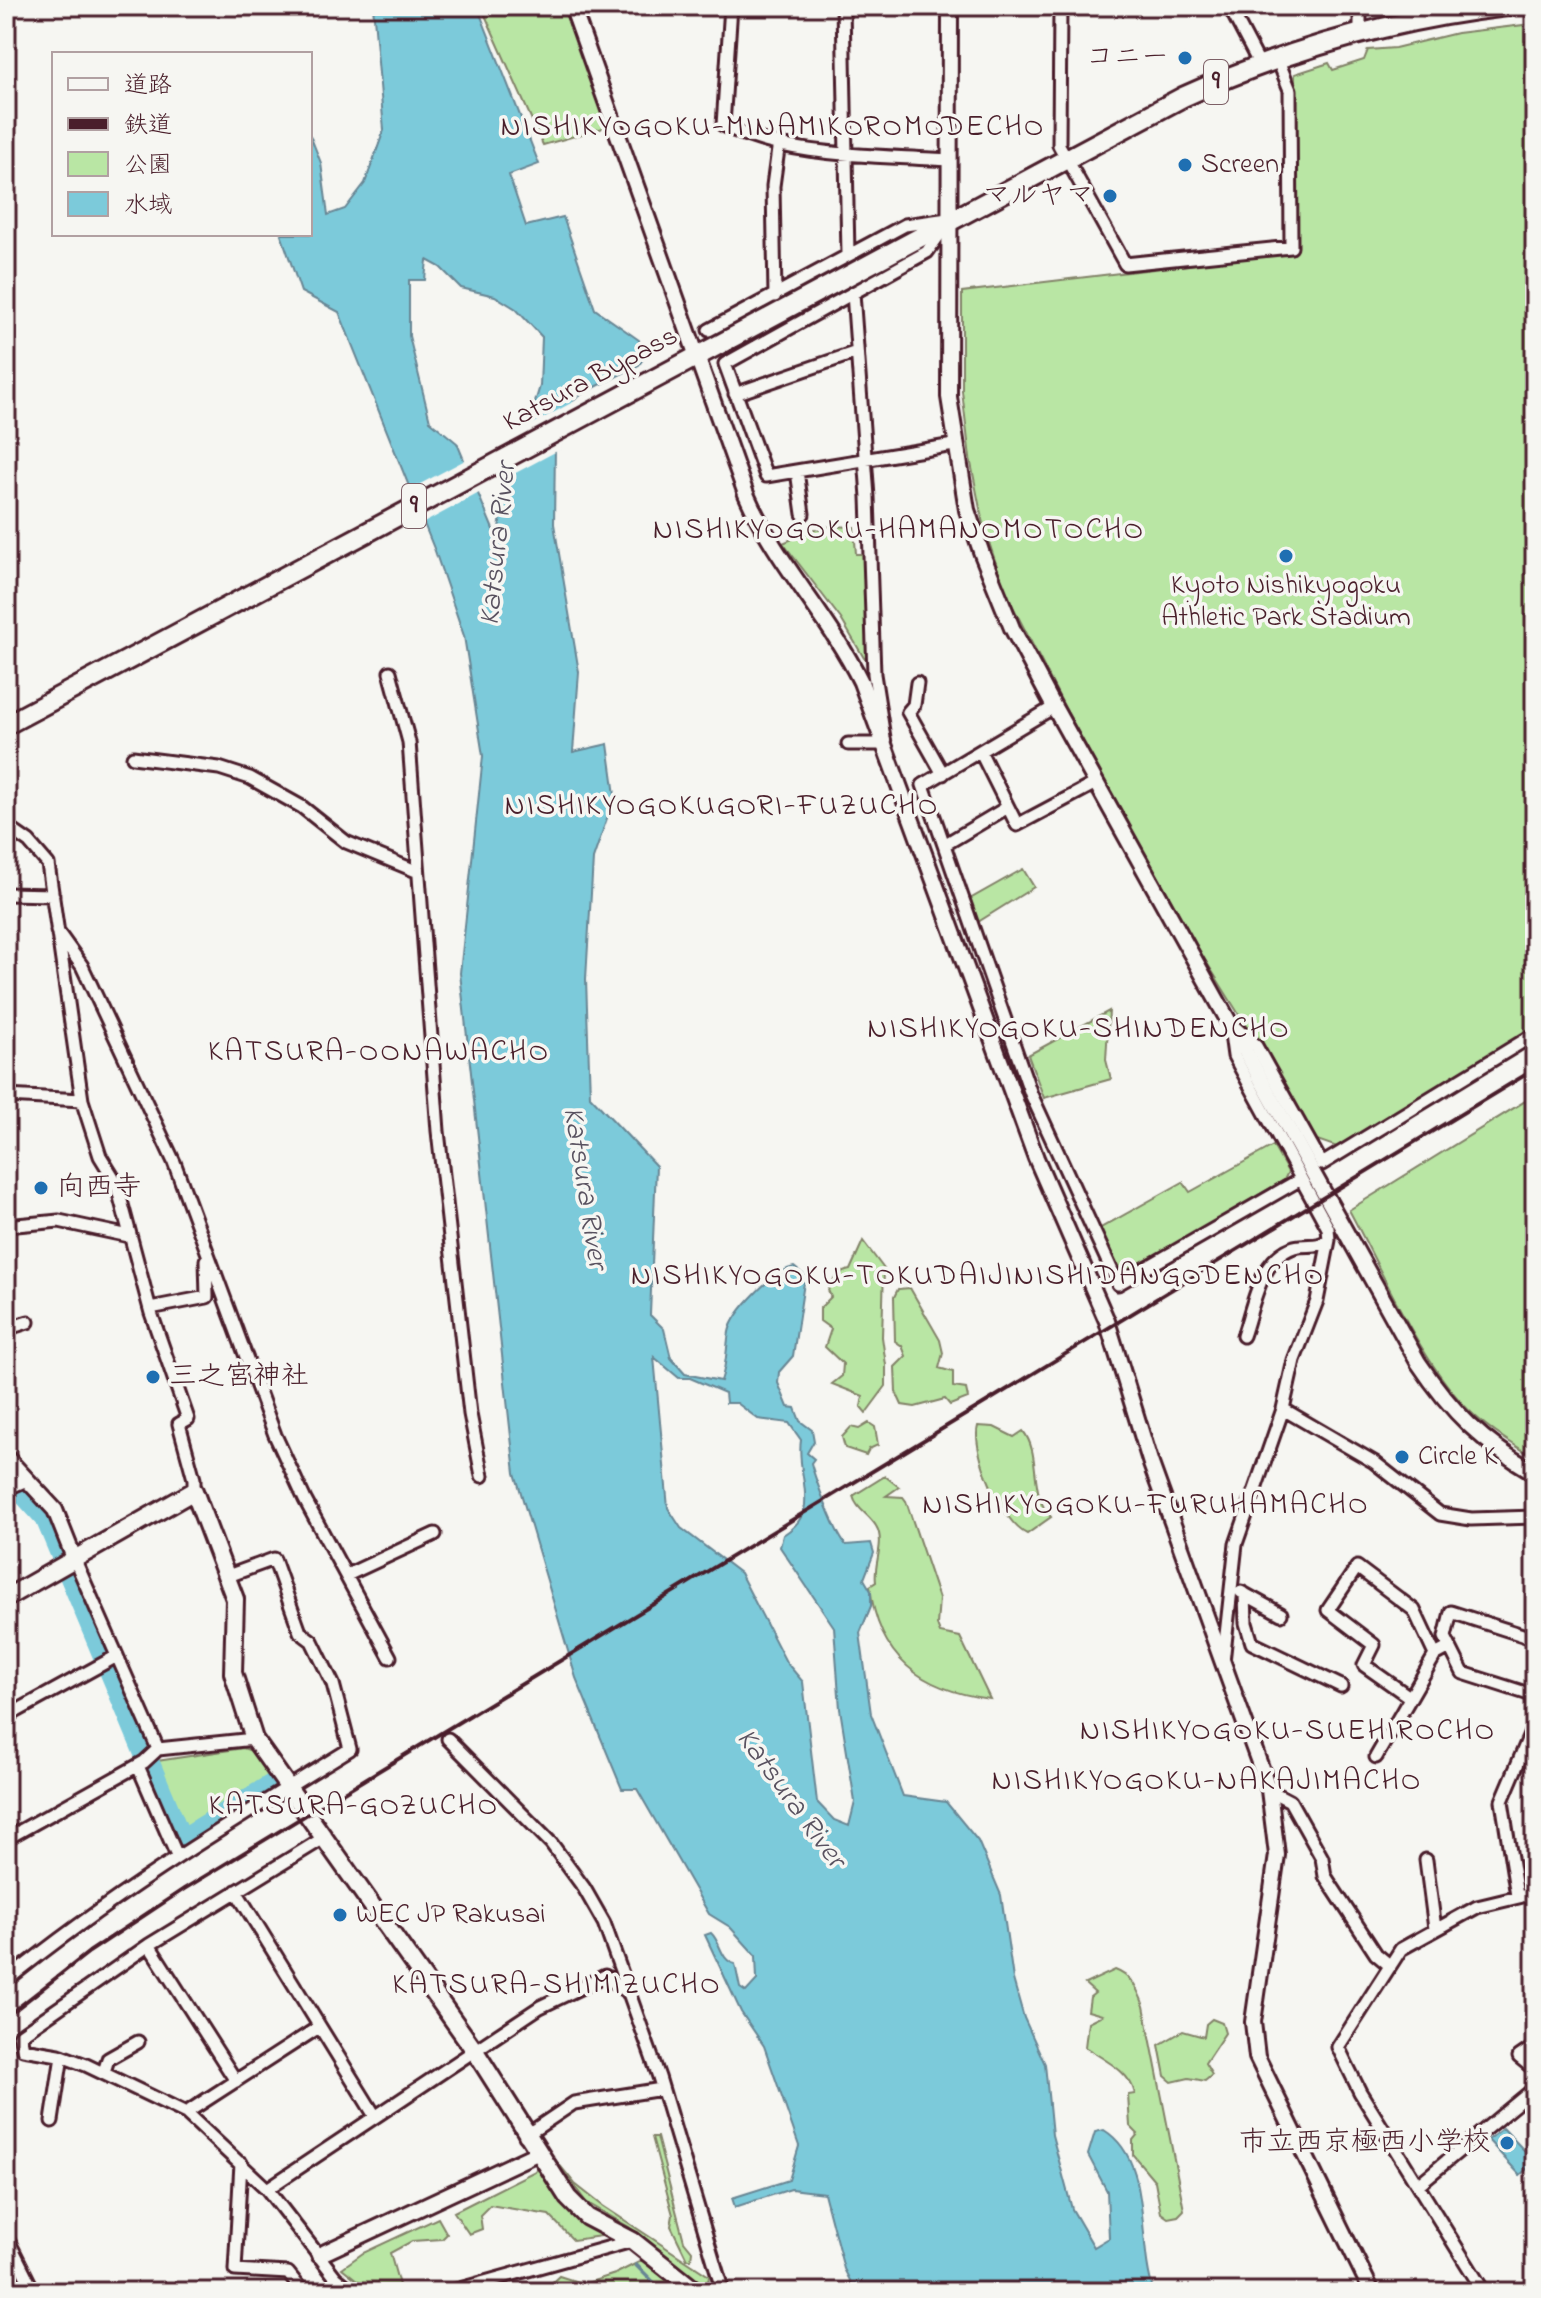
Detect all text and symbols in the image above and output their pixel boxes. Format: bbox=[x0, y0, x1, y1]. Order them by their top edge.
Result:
place label: コニー bbox=[1086, 38, 1169, 79]
marker: コニー bbox=[1176, 49, 1194, 67]
legend bbox=[52, 52, 312, 236]
road number: 9 bbox=[1204, 60, 1228, 104]
text: 道路 bbox=[124, 69, 172, 104]
district label: NISHIKYOGOKU-MINAMIKOROMODECHO bbox=[500, 106, 1046, 150]
text: 鉄道 bbox=[124, 109, 172, 144]
place label: Screen bbox=[1201, 145, 1279, 186]
text: 公園 bbox=[124, 149, 172, 184]
marker: Screen bbox=[1176, 156, 1194, 174]
place label: マルヤマ bbox=[983, 176, 1094, 217]
marker: マルヤマ bbox=[1101, 187, 1119, 205]
text: 水域 bbox=[124, 189, 172, 224]
street label: Katsura Bypass bbox=[496, 317, 686, 443]
water label: Katsura River bbox=[469, 457, 530, 628]
road number: 9 bbox=[402, 484, 426, 528]
district label: NISHIKYOGOKU-HAMANOMOTOCHO bbox=[653, 509, 1145, 553]
marker: Kyoto Nishikyogoku Athletic Park Stadium bbox=[1277, 547, 1295, 565]
place label: Kyoto Nishikyogoku Athletic Park Stadium bbox=[1161, 566, 1411, 639]
district label: NISHIKYOGOKUGORI-FUZUCHO bbox=[505, 785, 939, 829]
district label: NISHIKYOGOKU-SHINDENCHO bbox=[867, 1008, 1291, 1052]
district label: KATSURA-OONAWACHO bbox=[208, 1031, 550, 1075]
water label: Katsura River bbox=[549, 1104, 619, 1276]
place label: 向西寺 bbox=[57, 1168, 141, 1209]
marker: 向西寺 bbox=[32, 1179, 50, 1197]
district label: NISHIKYOGOKU-TOKUDAIJINISHIDANGODENCHO bbox=[631, 1255, 1325, 1299]
place label: 三之宮神社 bbox=[169, 1357, 309, 1398]
marker: 三之宮神社 bbox=[144, 1368, 162, 1386]
place label: Circle K bbox=[1418, 1437, 1498, 1478]
marker: Circle K bbox=[1393, 1448, 1411, 1466]
district label: NISHIKYOGOKU-FURUHAMACHO bbox=[922, 1484, 1370, 1528]
district label: NISHIKYOGOKU-SUEHIROCHO bbox=[1080, 1710, 1496, 1754]
water label: Katsura River bbox=[724, 1720, 858, 1881]
district label: NISHIKYOGOKU-NAKAJIMACHO bbox=[991, 1760, 1423, 1804]
district label: KATSURA-GOZUCHO bbox=[209, 1785, 499, 1829]
place label: WEC JP Rakusai bbox=[356, 1895, 545, 1936]
marker: WEC JP Rakusai bbox=[331, 1906, 349, 1924]
district label: KATSURA-SHIMIZUCHO bbox=[392, 1964, 722, 2008]
place label: 市立西京極西小学校 bbox=[1239, 2123, 1491, 2164]
marker: 市立西京極西小学校 bbox=[1498, 2134, 1516, 2152]

